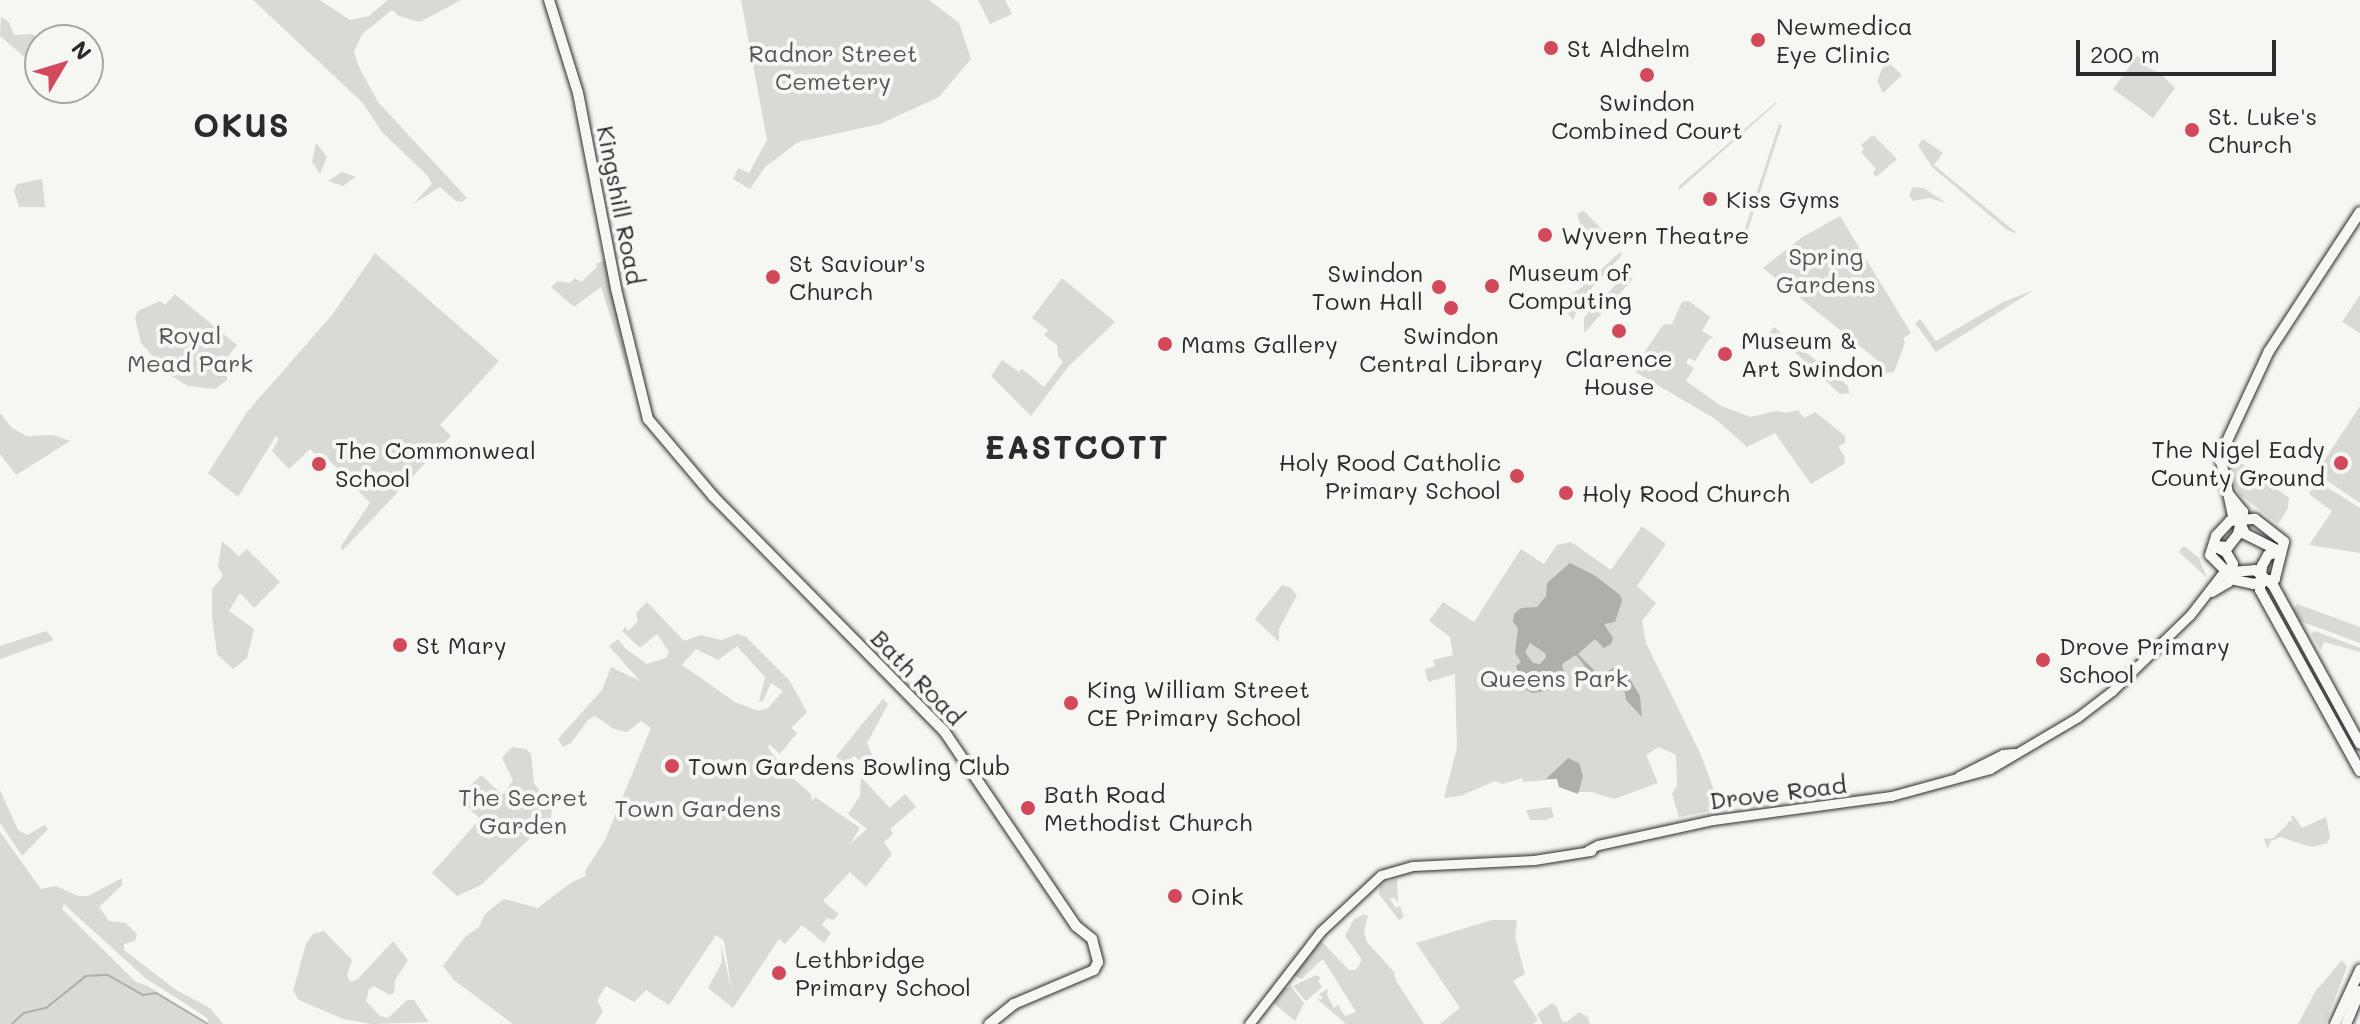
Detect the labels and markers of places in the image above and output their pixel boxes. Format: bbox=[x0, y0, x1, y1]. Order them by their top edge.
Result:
place label: Newmedica Eye Clinic bbox=[1776, 12, 1913, 68]
marker: Newmedica Eye Clinic bbox=[1747, 29, 1769, 51]
place label: St Aldhelm bbox=[1567, 34, 1690, 62]
marker: St Aldhelm bbox=[1542, 39, 1560, 57]
marker: Swindon Combined Court bbox=[1638, 66, 1656, 84]
place label: Swindon Combined Court bbox=[1551, 88, 1743, 144]
place label: St. Luke's Church bbox=[2208, 102, 2317, 158]
marker: St. Luke's Church bbox=[2183, 121, 2201, 139]
place label: Kiss Gyms bbox=[1726, 185, 1840, 213]
marker: Kiss Gyms bbox=[1701, 190, 1719, 208]
place label: Wyvern Theatre bbox=[1561, 221, 1749, 249]
marker: Wyvern Theatre bbox=[1536, 226, 1554, 244]
place label: St Saviour's Church bbox=[789, 249, 926, 305]
place label: Museum of Computing bbox=[1508, 258, 1632, 314]
place label: Swindon Town Hall bbox=[1312, 259, 1423, 315]
marker: St Saviour's Church bbox=[764, 268, 782, 286]
marker: Museum of Computing bbox=[1483, 277, 1501, 295]
marker: Swindon Town Hall bbox=[1430, 278, 1448, 296]
marker: Swindon Central Library bbox=[1442, 299, 1460, 317]
place label: Swindon Central Library bbox=[1359, 321, 1543, 377]
marker: Clarence House bbox=[1610, 322, 1628, 340]
place label: Museum & Art Swindon bbox=[1741, 326, 1883, 382]
place label: Mams Gallery bbox=[1181, 330, 1338, 358]
marker: Mams Gallery bbox=[1156, 335, 1174, 353]
place label: Clarence House bbox=[1565, 344, 1673, 400]
marker: Museum & Art Swindon bbox=[1716, 345, 1734, 363]
place label: The Nigel Eady County Ground bbox=[2151, 435, 2325, 491]
place label: The Commonweal School bbox=[335, 436, 536, 492]
place label: Holy Rood Catholic Primary School bbox=[1279, 448, 1501, 504]
marker: The Nigel Eady County Ground bbox=[2332, 454, 2350, 472]
marker: The Commonweal School bbox=[310, 455, 328, 473]
marker: Holy Rood Catholic Primary School bbox=[1508, 467, 1526, 485]
place label: Holy Rood Church bbox=[1582, 479, 1790, 507]
marker: Holy Rood Church bbox=[1557, 484, 1575, 502]
place label: St Mary bbox=[416, 631, 506, 659]
place label: Drove Primary School bbox=[2059, 632, 2230, 688]
marker: St Mary bbox=[391, 636, 409, 654]
marker: Drove Primary School bbox=[2034, 651, 2052, 669]
place label: King William Street CE Primary School bbox=[1087, 675, 1310, 731]
marker: King William Street CE Primary School bbox=[1062, 694, 1080, 712]
place label: Town Gardens Bowling Club bbox=[688, 752, 1010, 780]
marker: Town Gardens Bowling Club bbox=[663, 757, 681, 775]
place label: Bath Road Methodist Church bbox=[1044, 780, 1252, 836]
marker: Bath Road Methodist Church bbox=[1019, 799, 1037, 817]
place label: Oink bbox=[1191, 882, 1243, 910]
marker: Oink bbox=[1166, 887, 1184, 905]
place label: Lethbridge Primary School bbox=[795, 945, 971, 1001]
marker: Lethbridge Primary School bbox=[770, 964, 788, 982]

